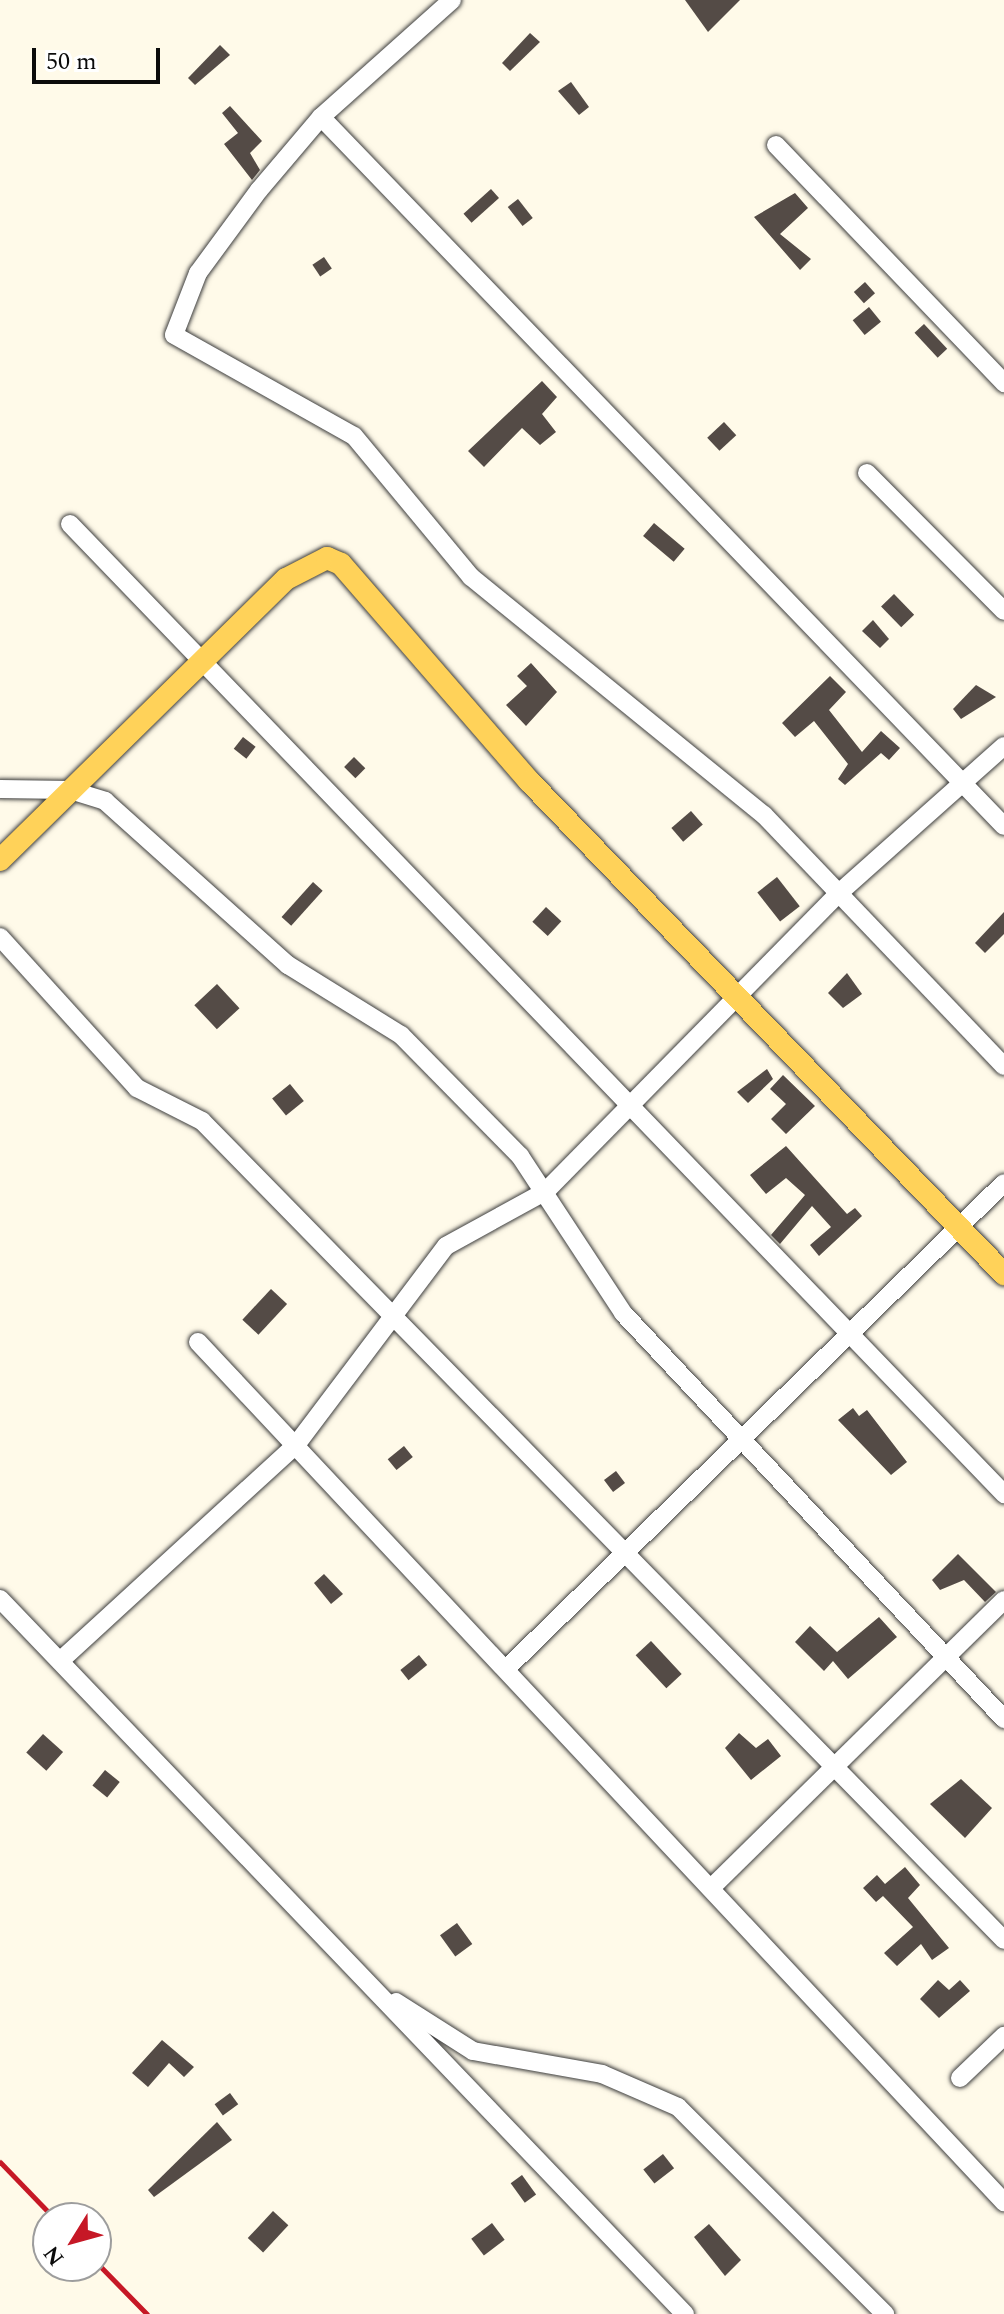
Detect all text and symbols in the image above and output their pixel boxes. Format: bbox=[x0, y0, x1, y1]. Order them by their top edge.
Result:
scale bar bbox=[36, 32, 164, 82]
text: 50 m bbox=[46, 44, 97, 80]
north arrow bbox=[32, 2202, 112, 2282]
text: N bbox=[35, 2238, 73, 2273]

